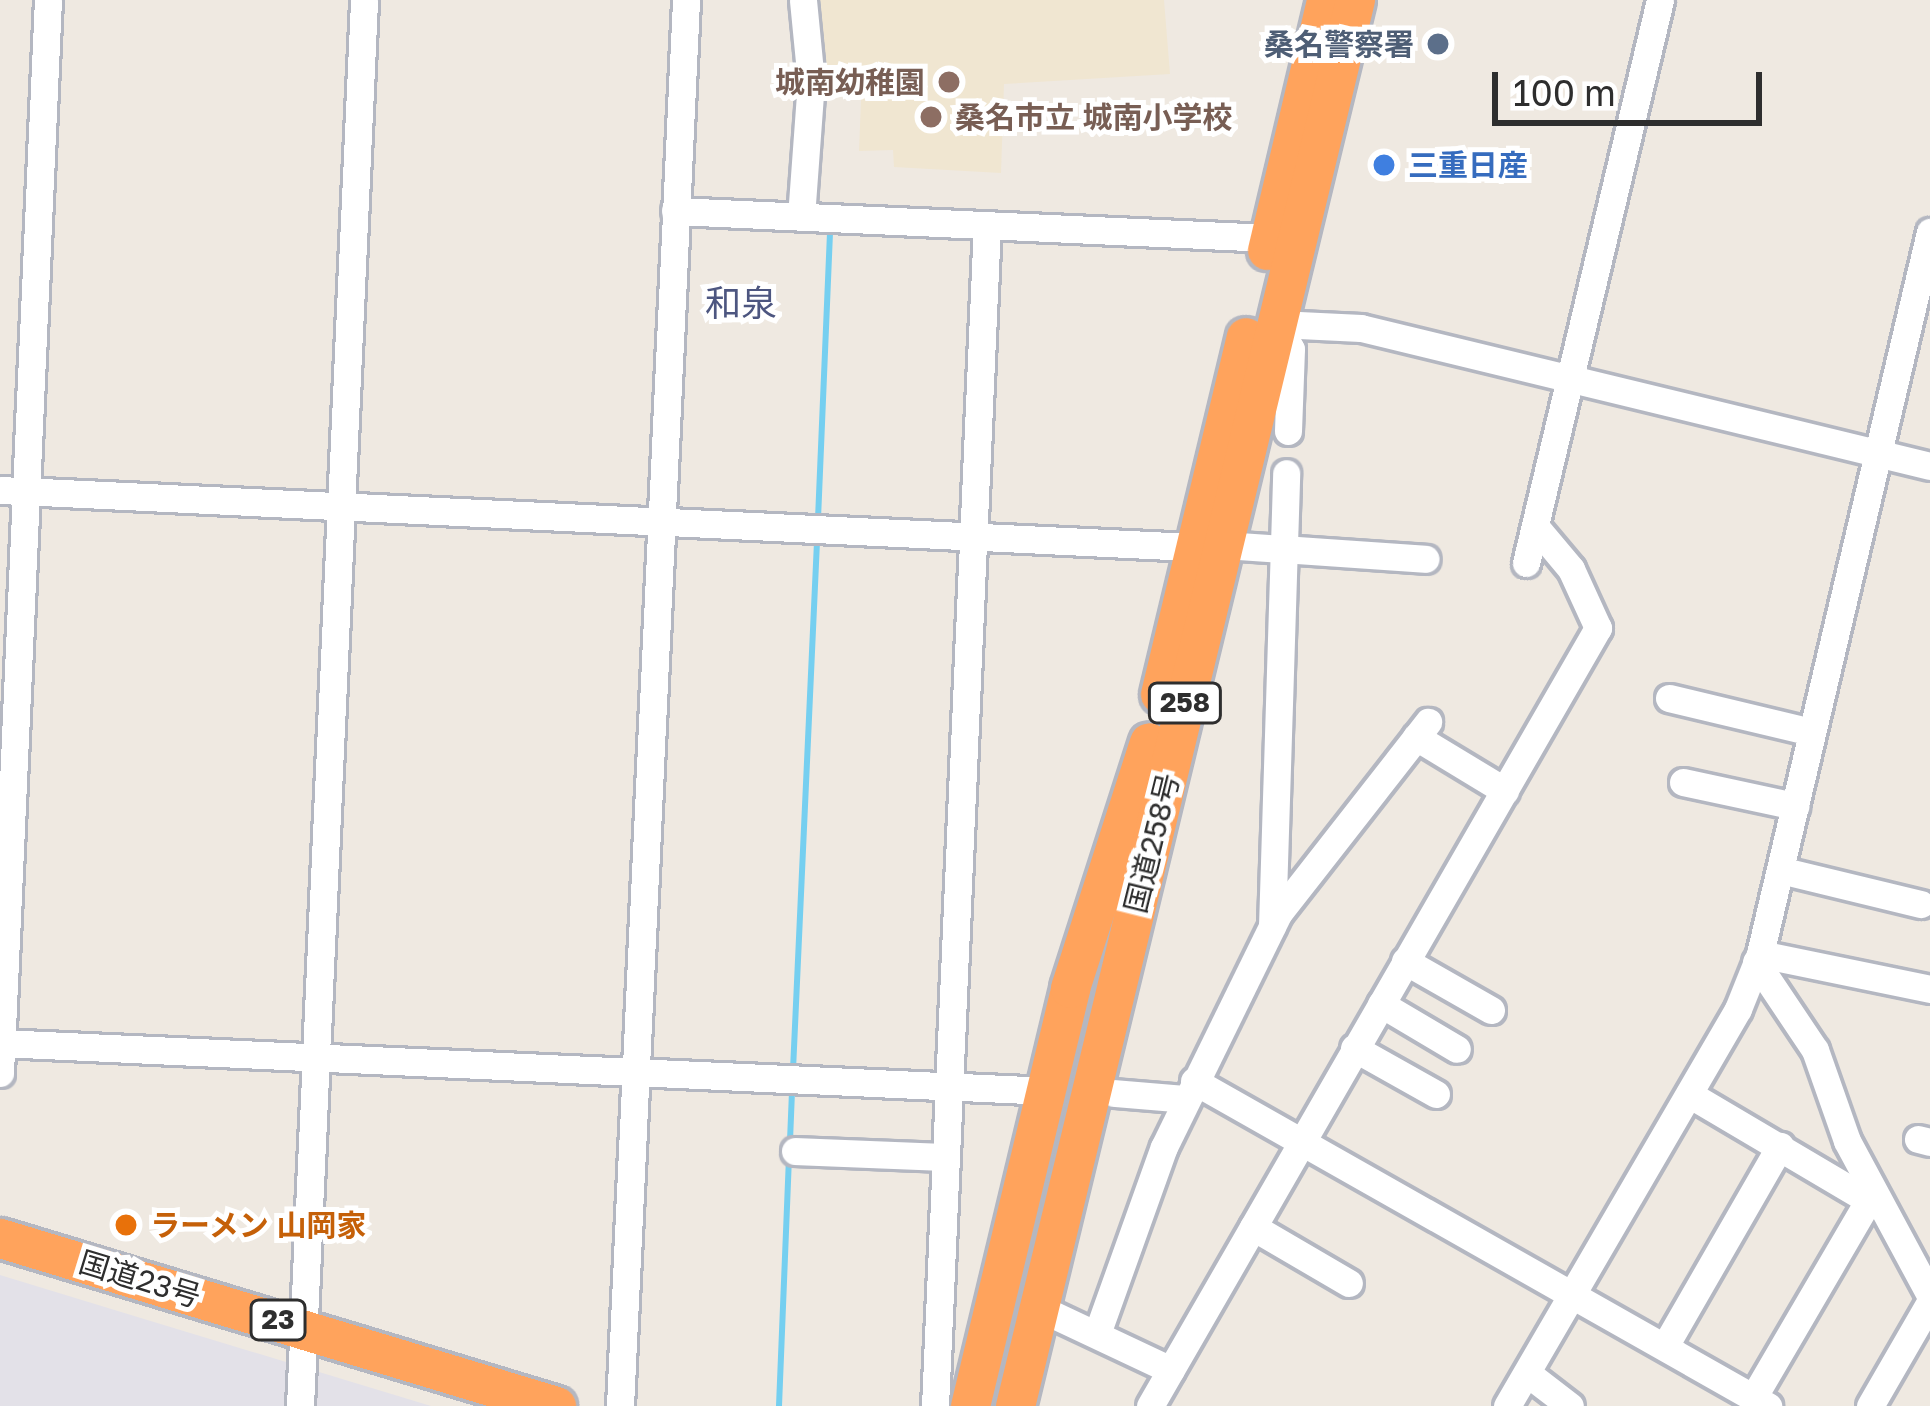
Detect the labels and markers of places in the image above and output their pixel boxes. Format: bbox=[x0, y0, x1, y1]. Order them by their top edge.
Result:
place label: 桑名警察署 bbox=[1264, 26, 1414, 62]
marker: 桑名警察署 bbox=[1425, 31, 1451, 57]
place label: 城南幼稚園 bbox=[775, 64, 925, 100]
marker: 城南幼稚園 bbox=[936, 69, 962, 95]
place label: 桑名市立 城南小学校 bbox=[955, 99, 1232, 135]
marker: 桑名市立 城南小学校 bbox=[918, 104, 944, 130]
place label: 三重日産 bbox=[1408, 147, 1528, 183]
marker: 三重日産 bbox=[1371, 152, 1397, 178]
place label: ラーメン 山岡家 bbox=[150, 1207, 367, 1243]
marker: ラーメン 山岡家 bbox=[113, 1212, 139, 1238]

